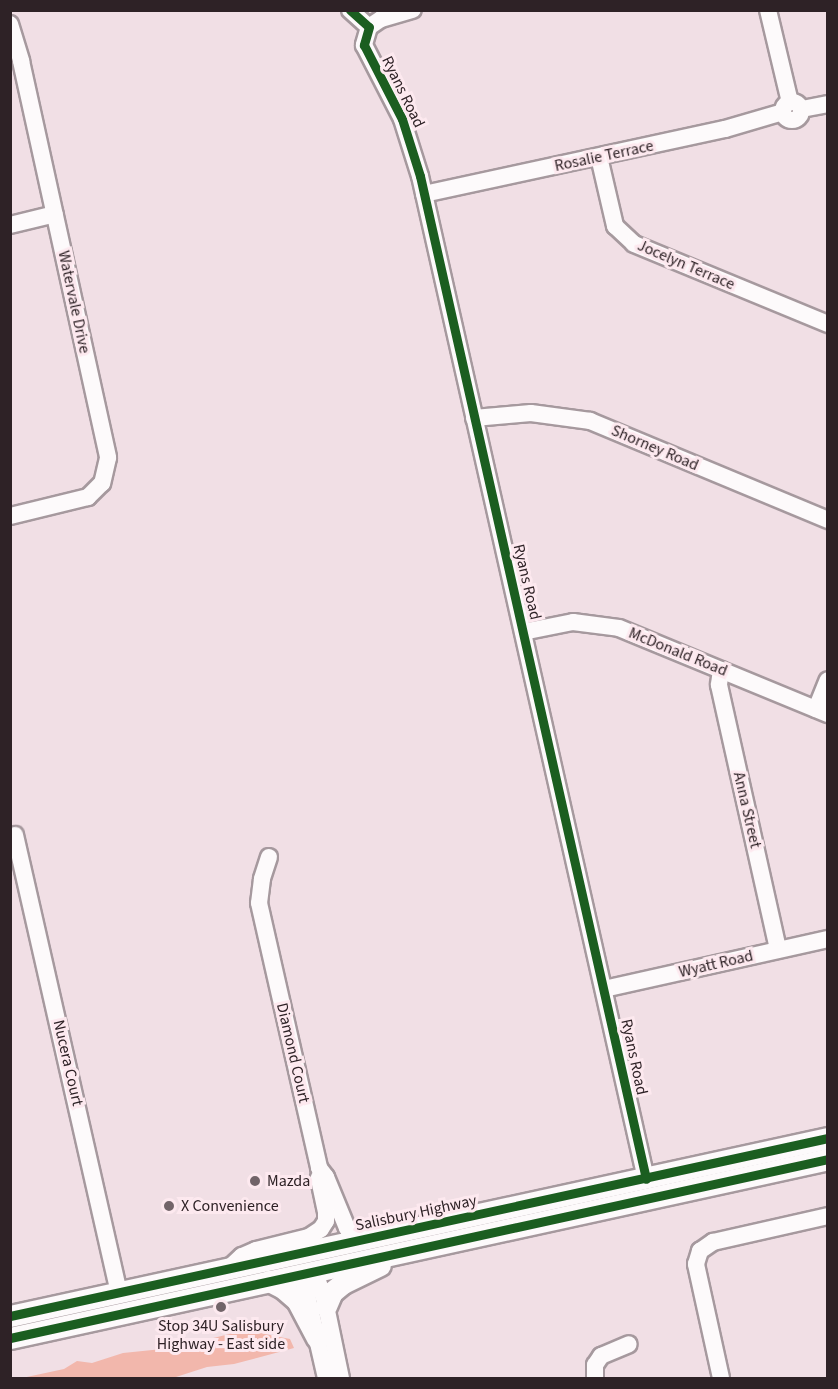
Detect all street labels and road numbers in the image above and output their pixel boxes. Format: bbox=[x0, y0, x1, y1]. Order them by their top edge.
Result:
street label: Ryans Road bbox=[377, 53, 429, 131]
street label: Rosalie Terrace bbox=[553, 136, 655, 176]
street label: Jocelyn Terrace bbox=[634, 236, 738, 294]
street label: Watervale Drive bbox=[54, 249, 94, 355]
street label: Shorney Road bbox=[608, 421, 702, 475]
street label: Ryans Road bbox=[509, 542, 545, 622]
street label: McDonald Road bbox=[626, 623, 730, 681]
street label: Anna Street bbox=[729, 770, 765, 850]
street label: Wyatt Road bbox=[677, 946, 755, 982]
street label: Diamond Court bbox=[272, 1001, 314, 1105]
street label: Ryans Road bbox=[617, 1017, 651, 1097]
street label: Nucera Court bbox=[49, 1018, 87, 1108]
street label: Salisbury Highway bbox=[354, 1191, 478, 1235]

